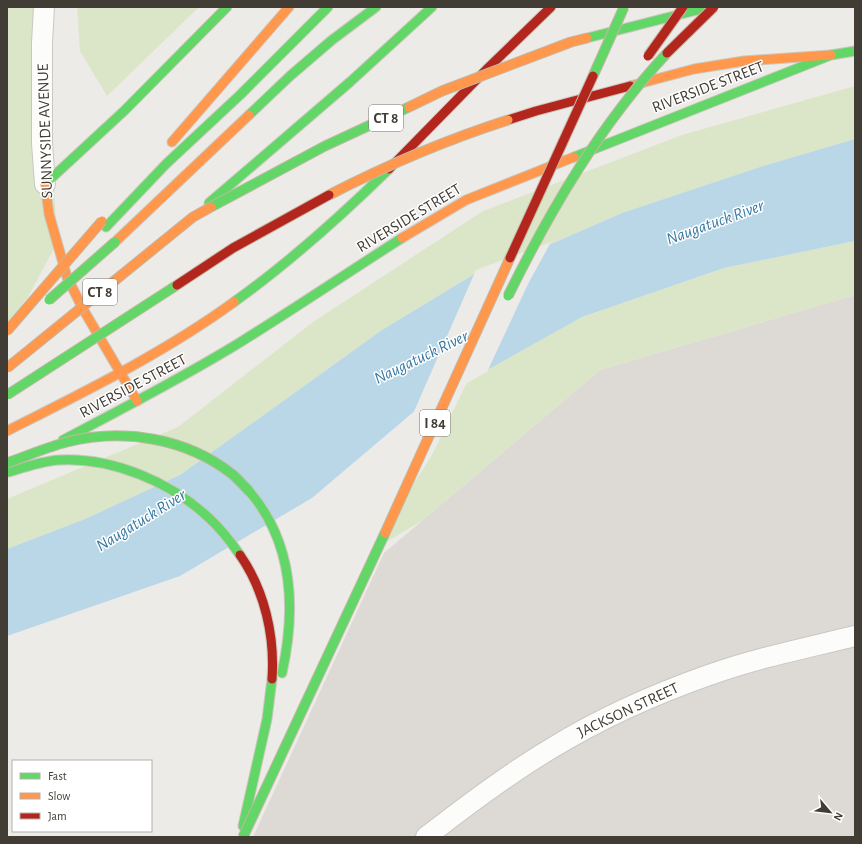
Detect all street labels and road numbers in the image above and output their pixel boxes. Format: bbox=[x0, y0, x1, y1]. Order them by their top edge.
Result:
street label: RIVERSIDE STREET bbox=[650, 58, 766, 116]
street label: SUNNYSIDE AVENUE bbox=[35, 63, 55, 199]
road number: CT 8 bbox=[369, 105, 403, 131]
street label: RIVERSIDE STREET bbox=[354, 181, 464, 255]
road number: CT 8 bbox=[83, 279, 117, 305]
street label: RIVERSIDE STREET bbox=[77, 351, 189, 421]
road number: I 84 bbox=[420, 410, 450, 436]
street label: JACKSON STREET bbox=[575, 680, 681, 740]

